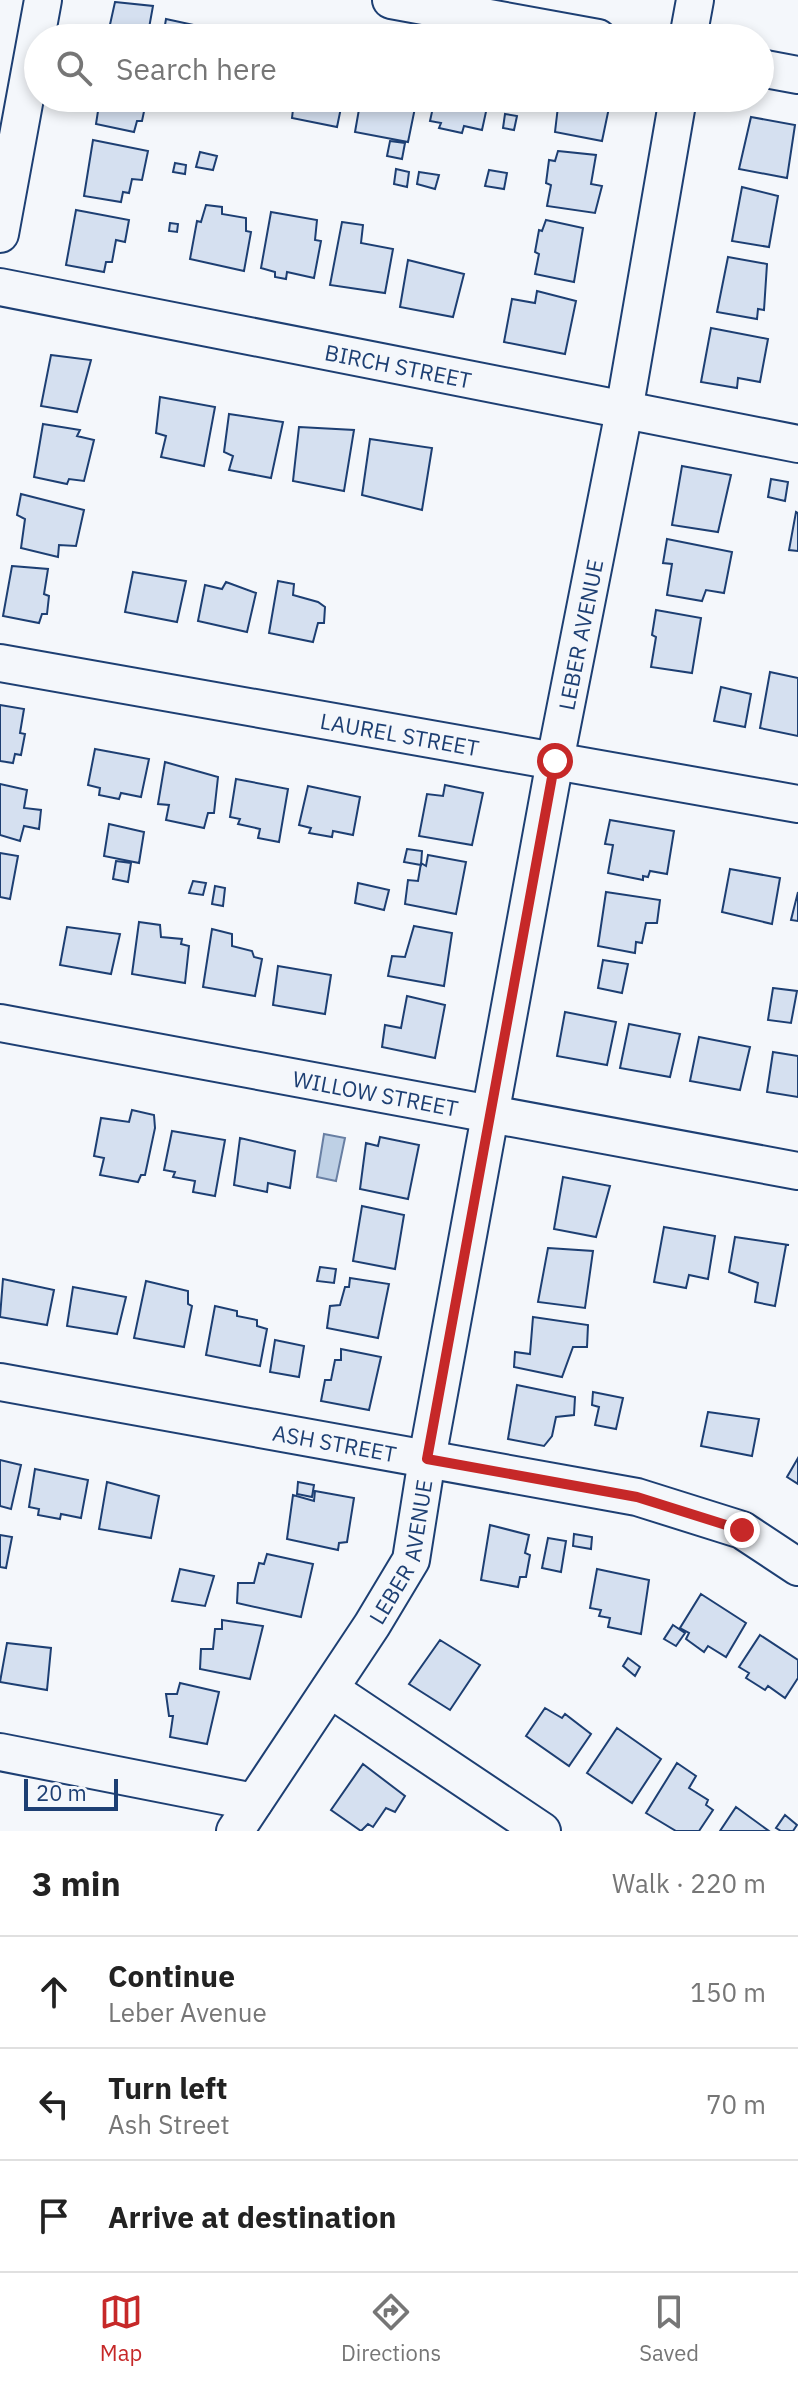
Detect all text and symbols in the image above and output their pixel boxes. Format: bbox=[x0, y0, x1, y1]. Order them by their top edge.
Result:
search box bbox=[24, 24, 774, 112]
icon: search bbox=[52, 46, 96, 90]
text: Search here bbox=[116, 49, 277, 88]
street label: BIRCH STREET bbox=[322, 337, 475, 394]
street label: LEBER AVENUE bbox=[551, 557, 609, 712]
street label: LAUREL STREET bbox=[318, 705, 482, 762]
route start bbox=[537, 743, 573, 779]
street label: WILLOW STREET bbox=[291, 1063, 461, 1122]
street label: ASH STREET bbox=[270, 1417, 399, 1468]
street label: LEBER AVENUE bbox=[362, 1477, 438, 1629]
route end bbox=[724, 1512, 760, 1548]
scale bar bbox=[24, 1775, 118, 1811]
text: 20 m bbox=[36, 1778, 87, 1807]
text: 3 min bbox=[32, 1861, 121, 1905]
text: Walk · 220 m bbox=[612, 1866, 766, 1900]
text: Continue bbox=[108, 1956, 235, 1995]
icon: ahead bbox=[32, 1970, 76, 2014]
text: 150 m bbox=[690, 1975, 766, 2009]
text: Leber Avenue bbox=[108, 1995, 267, 2029]
text: Turn left bbox=[108, 2068, 227, 2107]
icon: left bbox=[32, 2082, 76, 2126]
text: 70 m bbox=[706, 2087, 766, 2121]
text: Ash Street bbox=[108, 2107, 230, 2141]
icon: arrive bbox=[32, 2194, 76, 2238]
text: Arrive at destination bbox=[108, 2197, 396, 2236]
tab: Map bbox=[99, 2290, 143, 2367]
tab: Directions bbox=[341, 2290, 441, 2367]
tab: Saved bbox=[639, 2290, 699, 2367]

